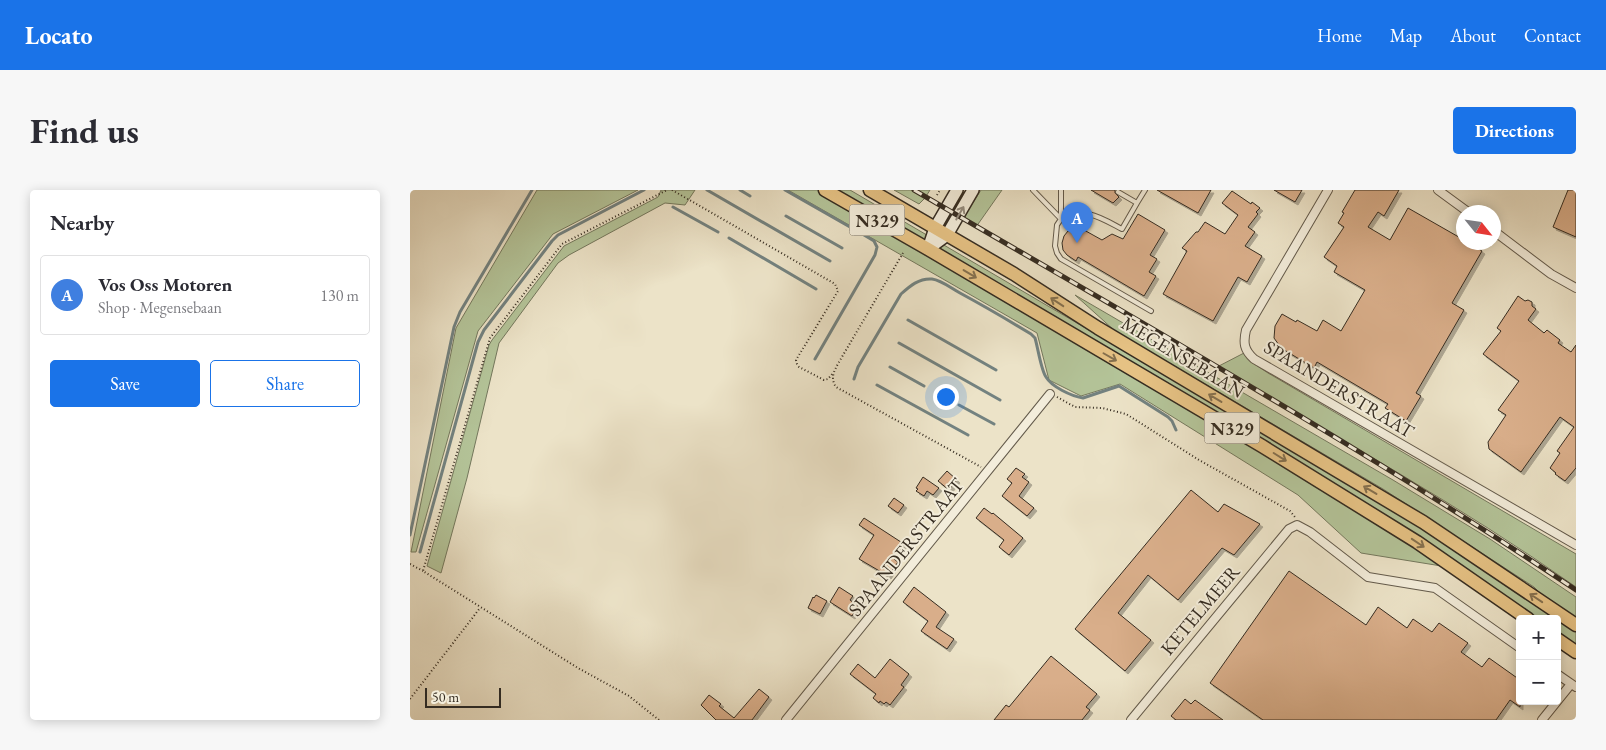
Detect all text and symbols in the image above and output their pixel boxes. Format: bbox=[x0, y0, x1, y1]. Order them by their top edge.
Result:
text: Locato bbox=[25, 20, 93, 51]
text: Home bbox=[1317, 24, 1362, 47]
text: Map bbox=[1390, 24, 1422, 47]
text: About bbox=[1450, 24, 1496, 47]
text: Contact bbox=[1524, 24, 1581, 47]
button: Directions bbox=[1453, 107, 1576, 154]
text: Find us bbox=[30, 108, 139, 153]
pin: A bbox=[1061, 202, 1093, 243]
road number: N329 bbox=[850, 204, 904, 236]
one-way arrow bbox=[955, 205, 965, 220]
north arrow bbox=[1456, 205, 1501, 250]
text: Nearby bbox=[50, 209, 114, 236]
one-way arrow bbox=[963, 270, 977, 280]
text: Vos Oss Motoren bbox=[98, 272, 232, 297]
text: A bbox=[61, 285, 73, 306]
text: 130 m bbox=[320, 285, 359, 306]
one-way arrow bbox=[1050, 296, 1064, 307]
text: Shop · Megensebaan bbox=[98, 297, 222, 318]
street label: MEGENSEBAAN bbox=[1117, 310, 1249, 404]
street label: SPAANDERSTRAAT bbox=[1259, 334, 1419, 444]
one-way arrow bbox=[1102, 352, 1117, 362]
button: Save bbox=[50, 360, 200, 407]
button: Share bbox=[210, 360, 360, 407]
your location bbox=[933, 384, 959, 410]
one-way arrow bbox=[1209, 393, 1223, 403]
road number: N329 bbox=[1204, 412, 1260, 444]
one-way arrow bbox=[1273, 452, 1287, 462]
street label: SPAANDERSTRAAT bbox=[843, 473, 970, 621]
one-way arrow bbox=[1364, 485, 1378, 495]
one-way arrow bbox=[1411, 538, 1425, 548]
street label: KETELMEER bbox=[1155, 559, 1245, 660]
one-way arrow bbox=[1529, 593, 1543, 603]
map controls bbox=[1516, 615, 1561, 705]
button: + bbox=[1516, 615, 1561, 660]
button: − bbox=[1516, 660, 1561, 705]
scale bar bbox=[425, 685, 501, 708]
text: 50 m bbox=[432, 688, 459, 706]

